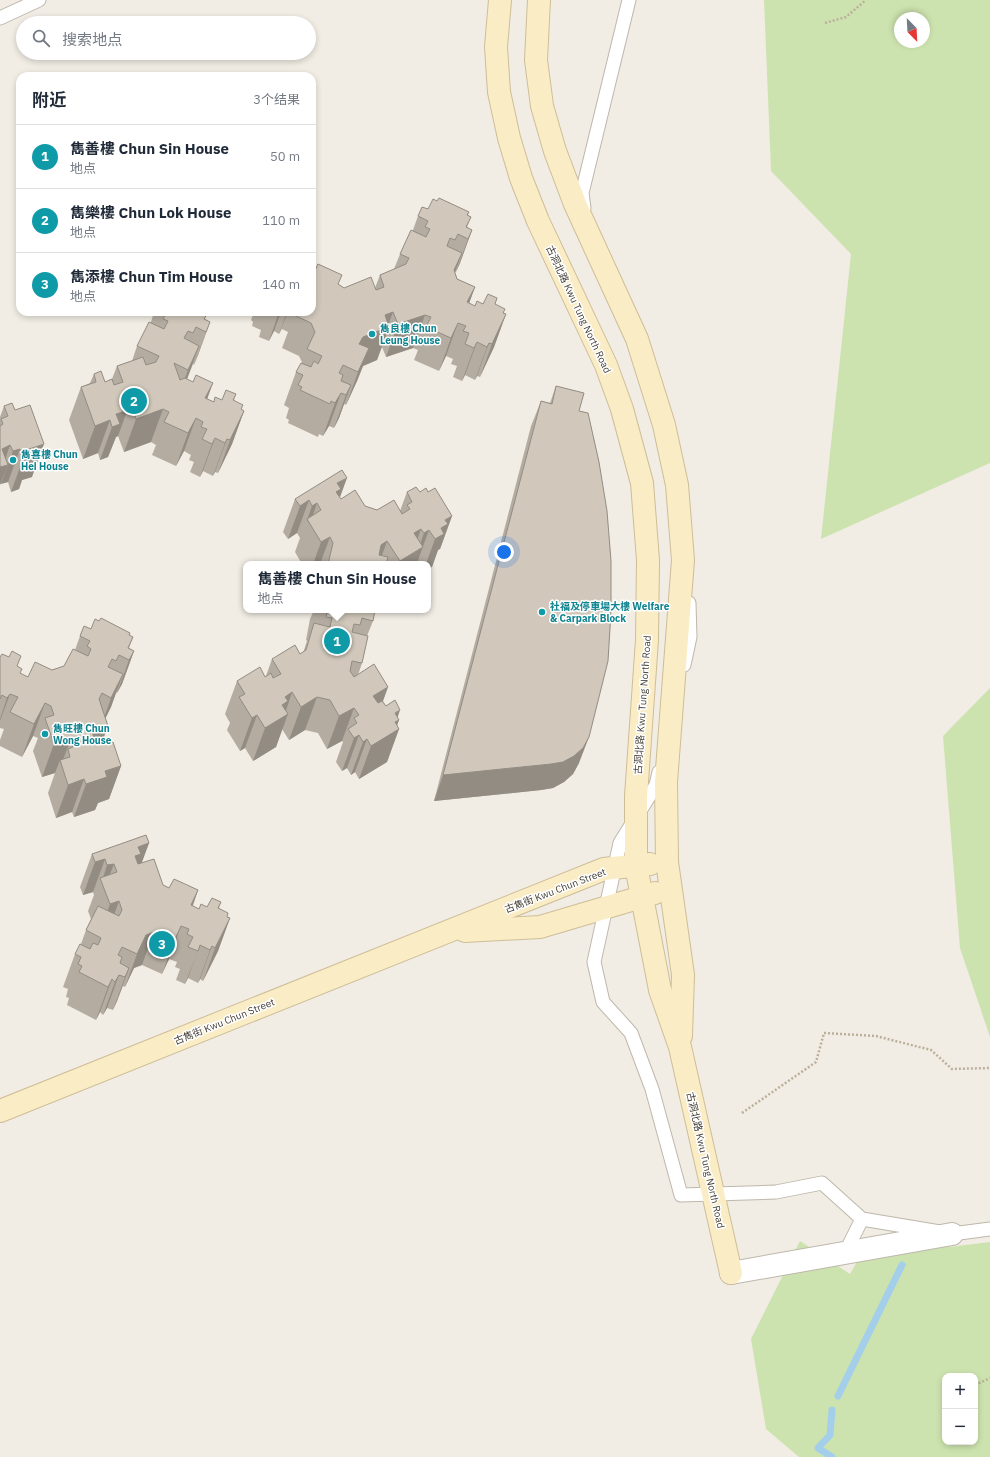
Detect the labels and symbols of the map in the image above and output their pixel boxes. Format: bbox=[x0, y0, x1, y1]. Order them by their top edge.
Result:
north arrow bbox=[894, 12, 930, 48]
street label: 古洞北路 Kwu Tung North Road bbox=[543, 243, 614, 375]
place label: 雋良樓 Chun Leung House bbox=[380, 322, 440, 347]
marker: 雋良樓 Chun Leung House bbox=[367, 329, 377, 339]
pin: 2 bbox=[121, 386, 147, 416]
place label: 雋喜樓 Chun Hei House bbox=[21, 448, 78, 473]
marker: 雋喜樓 Chun Hei House bbox=[8, 455, 18, 465]
your location bbox=[494, 542, 514, 562]
place label: 社福及停車場大樓 Welfare & Carpark Block bbox=[550, 600, 670, 625]
marker: 社福及停車場大樓 Welfare & Carpark Block bbox=[537, 607, 547, 617]
pin: 1 bbox=[324, 626, 350, 656]
street label: 古洞北路 Kwu Tung North Road bbox=[631, 635, 654, 775]
place label: 雋旺樓 Chun Wong House bbox=[53, 722, 112, 747]
marker: 雋旺樓 Chun Wong House bbox=[40, 729, 50, 739]
street label: 古雋街 Kwu Chun Street bbox=[503, 865, 608, 916]
pin: 3 bbox=[149, 929, 175, 959]
street label: 古雋街 Kwu Chun Street bbox=[172, 995, 277, 1048]
street label: 古洞北路 Kwu Tung North Road bbox=[683, 1091, 728, 1230]

